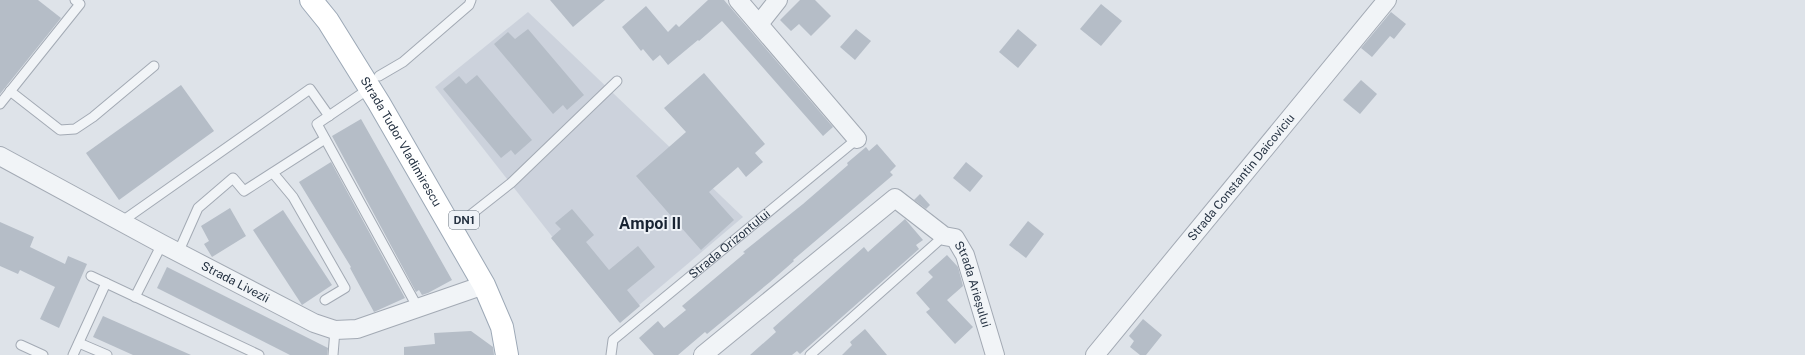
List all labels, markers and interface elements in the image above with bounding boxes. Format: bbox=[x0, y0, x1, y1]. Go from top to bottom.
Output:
street label: Strada Tudor Vladimirescu bbox=[357, 74, 444, 209]
street label: Strada Constantin Daicoviciu bbox=[1185, 111, 1297, 244]
street label: Strada Orizontului bbox=[686, 207, 773, 282]
road number: DN1 bbox=[449, 211, 479, 229]
district label: Ampoi II bbox=[619, 214, 681, 233]
street label: Strada Arieșului bbox=[951, 239, 993, 329]
street label: Strada Livezii bbox=[199, 259, 272, 306]

